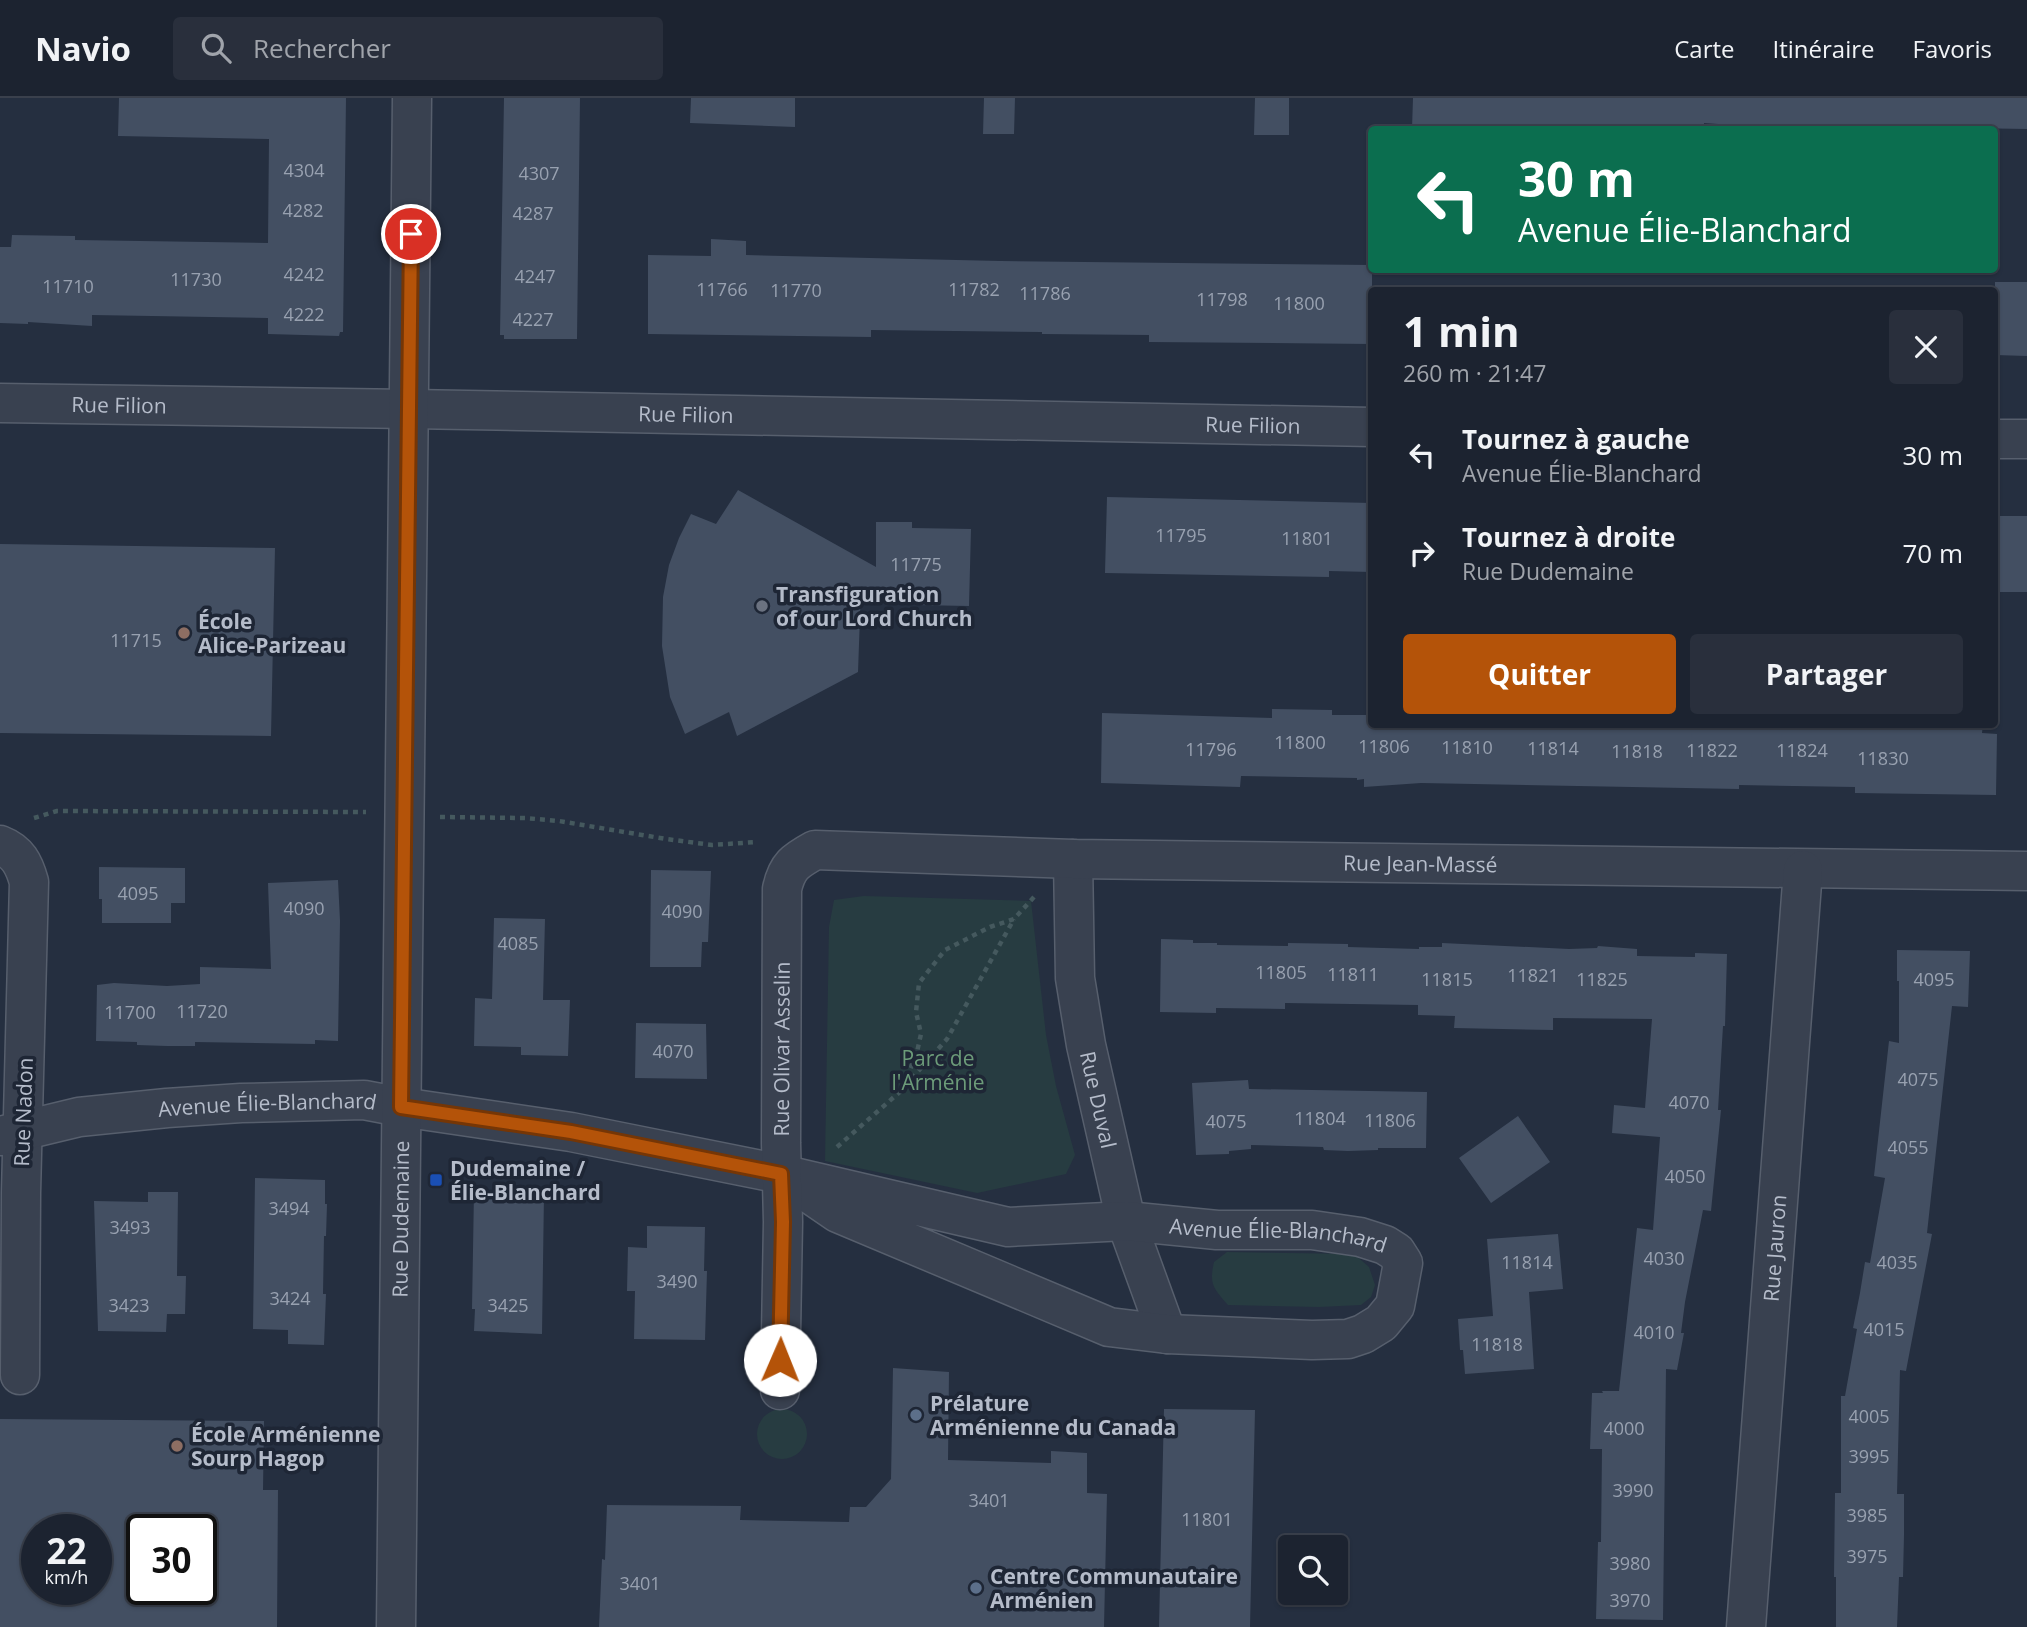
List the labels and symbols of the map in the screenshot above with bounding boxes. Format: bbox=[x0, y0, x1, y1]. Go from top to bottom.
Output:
house number: 4304 bbox=[283, 158, 325, 182]
house number: 4307 bbox=[518, 161, 560, 185]
house number: 4282 bbox=[282, 198, 324, 222]
house number: 4287 bbox=[512, 201, 554, 225]
pin bbox=[381, 204, 441, 264]
house number: 4242 bbox=[283, 262, 325, 286]
house number: 4247 bbox=[514, 264, 556, 288]
house number: 11730 bbox=[170, 267, 222, 291]
house number: 11710 bbox=[42, 274, 94, 298]
house number: 11766 bbox=[696, 277, 748, 301]
house number: 11782 bbox=[948, 277, 1000, 301]
house number: 11770 bbox=[770, 278, 822, 302]
house number: 11786 bbox=[1019, 281, 1071, 305]
house number: 11798 bbox=[1196, 287, 1248, 311]
house number: 11800 bbox=[1273, 291, 1325, 315]
house number: 4222 bbox=[283, 302, 325, 326]
house number: 4227 bbox=[512, 307, 554, 331]
street label: Rue Filion bbox=[71, 390, 167, 419]
street label: Rue Filion bbox=[638, 399, 734, 429]
street label: Rue Filion bbox=[1205, 410, 1301, 440]
house number: 11795 bbox=[1155, 523, 1207, 547]
house number: 11801 bbox=[1281, 526, 1333, 550]
house number: 11775 bbox=[890, 552, 942, 576]
place label: Transfiguration of our Lord Church bbox=[776, 580, 973, 632]
marker: Transfiguration of our Lord Church bbox=[754, 598, 770, 614]
place label: École Alice-Parizeau bbox=[198, 607, 346, 659]
marker: École Alice-Parizeau bbox=[176, 625, 192, 641]
house number: 11715 bbox=[110, 628, 162, 652]
house number: 11800 bbox=[1274, 730, 1326, 754]
house number: 11806 bbox=[1358, 734, 1410, 758]
house number: 11810 bbox=[1441, 735, 1493, 759]
house number: 11814 bbox=[1527, 736, 1579, 760]
house number: 11796 bbox=[1185, 737, 1237, 761]
house number: 11822 bbox=[1686, 738, 1738, 762]
house number: 11824 bbox=[1776, 738, 1828, 762]
house number: 11818 bbox=[1611, 739, 1663, 763]
house number: 11830 bbox=[1857, 746, 1909, 770]
street label: Rue Jean-Massé bbox=[1343, 848, 1498, 878]
house number: 4095 bbox=[117, 881, 159, 905]
house number: 4090 bbox=[283, 896, 325, 920]
house number: 4090 bbox=[661, 899, 703, 923]
house number: 4085 bbox=[497, 931, 539, 955]
house number: 11805 bbox=[1255, 960, 1307, 984]
street label: Rue Olivar Asselin bbox=[767, 962, 796, 1137]
house number: 11811 bbox=[1327, 962, 1379, 986]
house number: 11821 bbox=[1507, 963, 1559, 987]
house number: 11815 bbox=[1421, 967, 1473, 991]
house number: 11825 bbox=[1576, 967, 1628, 991]
house number: 4095 bbox=[1913, 967, 1955, 991]
house number: 11720 bbox=[176, 999, 228, 1023]
house number: 11700 bbox=[104, 1000, 156, 1024]
house number: 4070 bbox=[652, 1039, 694, 1063]
park label: Parc de l'Arménie bbox=[892, 1044, 984, 1096]
street label: Rue Duval bbox=[1074, 1048, 1123, 1151]
street label: Rue Nadon bbox=[7, 1057, 39, 1167]
house number: 4075 bbox=[1897, 1067, 1939, 1091]
street label: Avenue Élie-Blanchard bbox=[156, 1086, 379, 1123]
house number: 4070 bbox=[1668, 1090, 1710, 1114]
house number: 11804 bbox=[1294, 1106, 1346, 1130]
house number: 11806 bbox=[1364, 1108, 1416, 1132]
house number: 4075 bbox=[1205, 1109, 1247, 1133]
house number: 4055 bbox=[1887, 1135, 1929, 1159]
street label: Rue Dudemaine bbox=[385, 1140, 415, 1298]
place label: Dudemaine / Élie-Blanchard bbox=[450, 1154, 601, 1206]
house number: 4050 bbox=[1664, 1164, 1706, 1188]
marker: Dudemaine / Élie-Blanchard bbox=[428, 1172, 444, 1188]
street label: Rue Jauron bbox=[1757, 1193, 1793, 1303]
house number: 3494 bbox=[268, 1196, 310, 1220]
street label: Avenue Élie-Blanchard bbox=[1168, 1211, 1391, 1259]
house number: 3493 bbox=[109, 1215, 151, 1239]
house number: 4030 bbox=[1643, 1246, 1685, 1270]
house number: 11814 bbox=[1501, 1250, 1553, 1274]
house number: 4035 bbox=[1876, 1250, 1918, 1274]
house number: 3490 bbox=[656, 1269, 698, 1293]
house number: 3424 bbox=[269, 1286, 311, 1310]
house number: 3423 bbox=[108, 1293, 150, 1317]
house number: 3425 bbox=[487, 1293, 529, 1317]
house number: 4015 bbox=[1863, 1317, 1905, 1341]
house number: 4010 bbox=[1633, 1320, 1675, 1344]
position arrow bbox=[743, 1323, 817, 1397]
house number: 11818 bbox=[1471, 1332, 1523, 1356]
place label: Prélature Arménienne du Canada bbox=[930, 1389, 1176, 1441]
house number: 4005 bbox=[1848, 1404, 1890, 1428]
marker: Prélature Arménienne du Canada bbox=[908, 1407, 924, 1423]
house number: 4000 bbox=[1603, 1416, 1645, 1440]
place label: École Arménienne Sourp Hagop bbox=[191, 1420, 381, 1472]
marker: École Arménienne Sourp Hagop bbox=[169, 1438, 185, 1454]
house number: 3995 bbox=[1848, 1444, 1890, 1468]
house number: 3990 bbox=[1612, 1478, 1654, 1502]
house number: 3401 bbox=[968, 1488, 1010, 1512]
house number: 3985 bbox=[1846, 1503, 1888, 1527]
house number: 11801 bbox=[1181, 1507, 1233, 1531]
speed limit sign: 30 bbox=[126, 1514, 217, 1605]
house number: 3975 bbox=[1846, 1544, 1888, 1568]
house number: 3980 bbox=[1609, 1551, 1651, 1575]
place label: Centre Communautaire Arménien bbox=[990, 1562, 1238, 1614]
house number: 3401 bbox=[619, 1571, 661, 1595]
marker: Centre Communautaire Arménien bbox=[968, 1580, 984, 1596]
house number: 3970 bbox=[1609, 1588, 1651, 1612]

